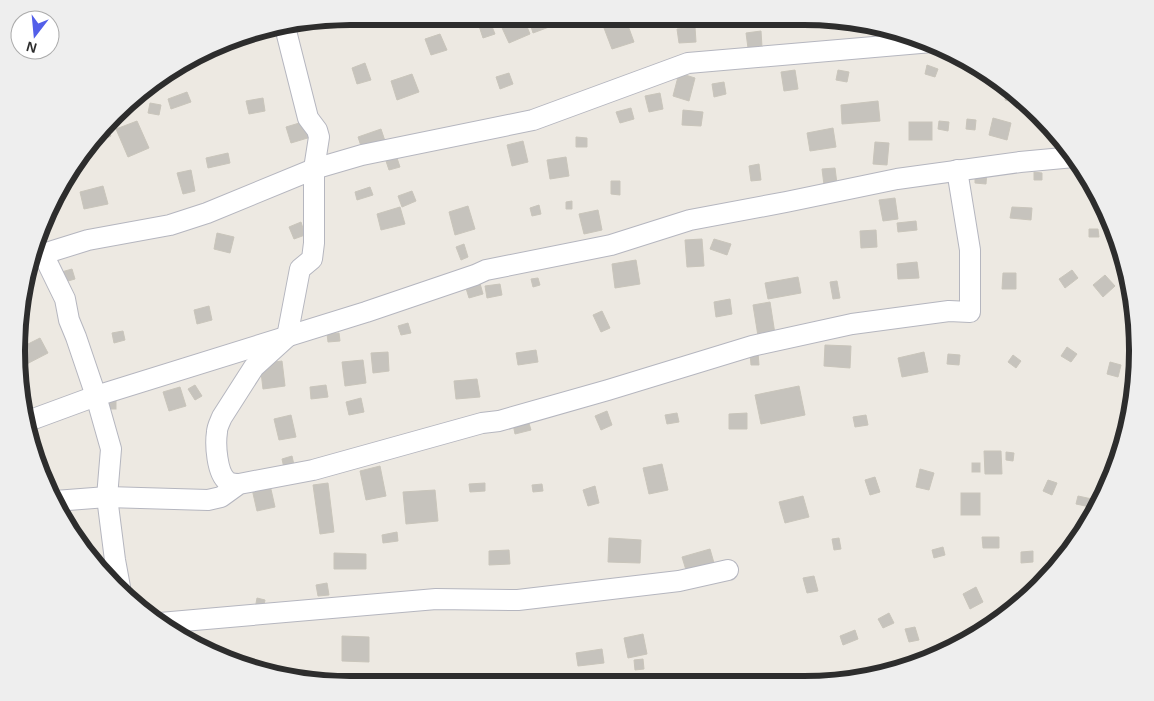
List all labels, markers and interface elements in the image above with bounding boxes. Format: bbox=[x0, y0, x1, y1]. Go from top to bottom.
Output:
north arrow bbox=[10, 10, 60, 60]
text: N bbox=[24, 38, 38, 57]

